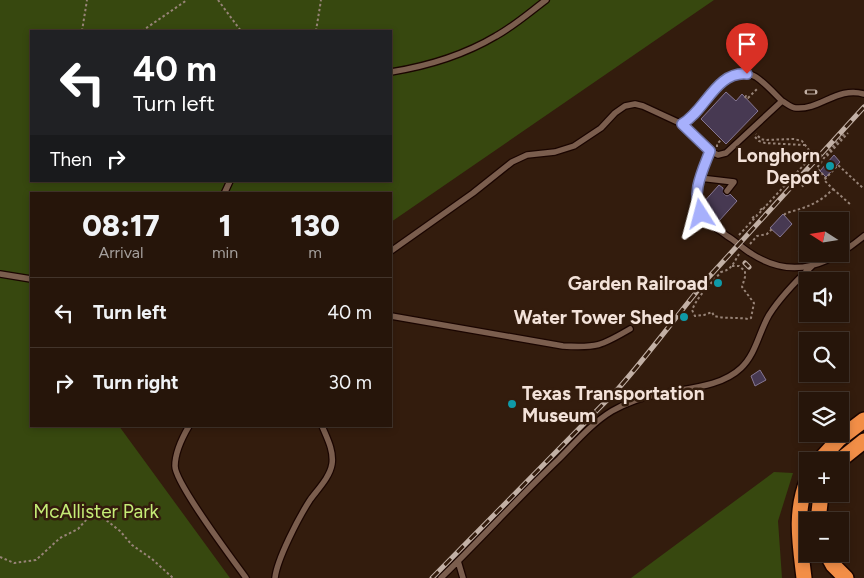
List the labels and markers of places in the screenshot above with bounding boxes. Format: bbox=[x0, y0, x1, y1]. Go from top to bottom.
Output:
pin bbox=[726, 23, 768, 74]
place label: Longhorn Depot bbox=[737, 144, 820, 189]
marker: Longhorn Depot bbox=[824, 160, 836, 172]
place label: Garden Railroad bbox=[568, 272, 708, 295]
marker: Garden Railroad bbox=[712, 277, 724, 289]
place label: Water Tower Shed bbox=[514, 306, 674, 329]
marker: Water Tower Shed bbox=[678, 311, 690, 323]
place label: Texas Transportation Museum bbox=[522, 382, 704, 427]
marker: Texas Transportation Museum bbox=[506, 398, 518, 410]

